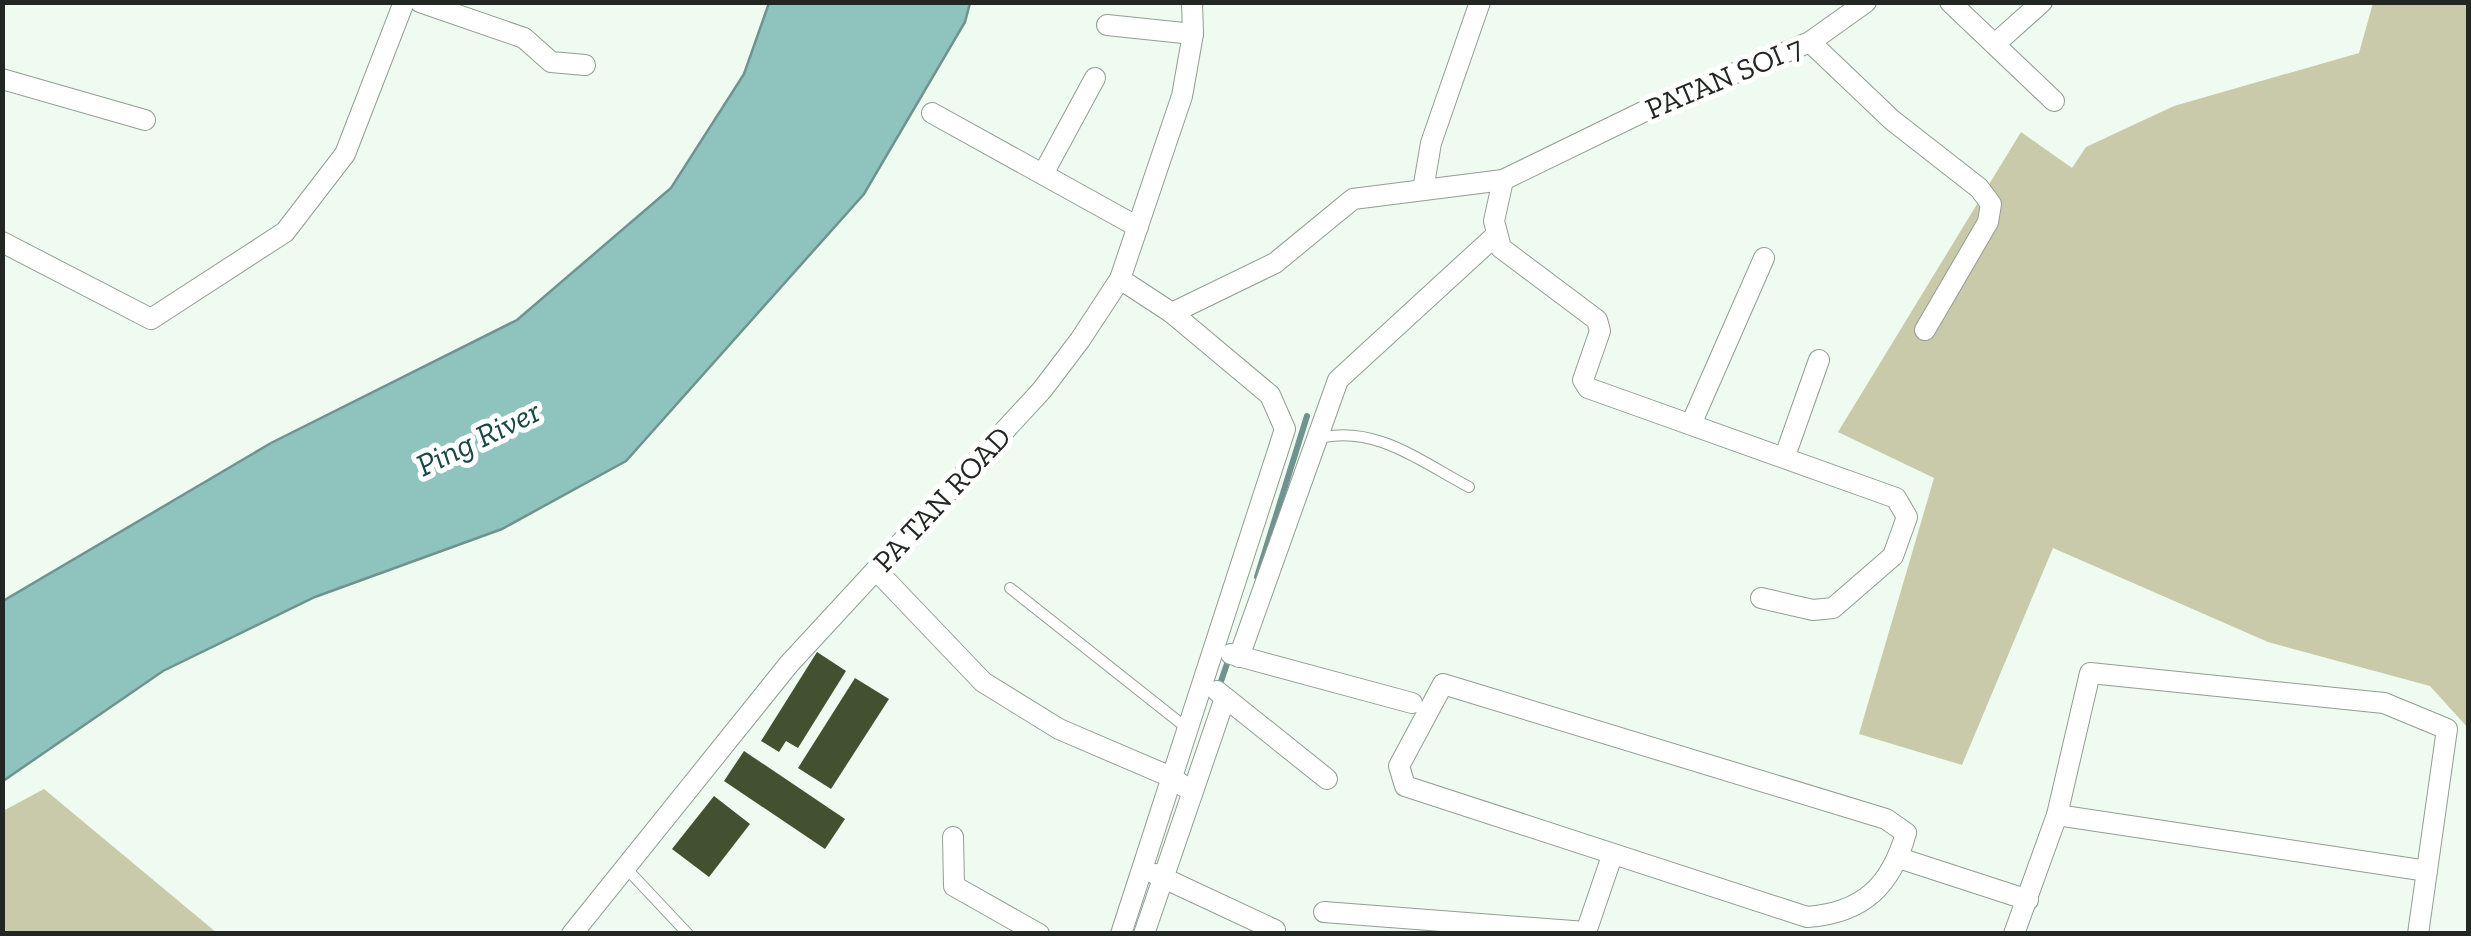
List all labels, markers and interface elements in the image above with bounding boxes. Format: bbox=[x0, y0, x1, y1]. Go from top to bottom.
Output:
street label: PATAN SOI 7 bbox=[1640, 29, 1808, 127]
water label: Ping River bbox=[410, 391, 547, 484]
street label: PA TAN ROAD bbox=[866, 419, 1018, 579]

